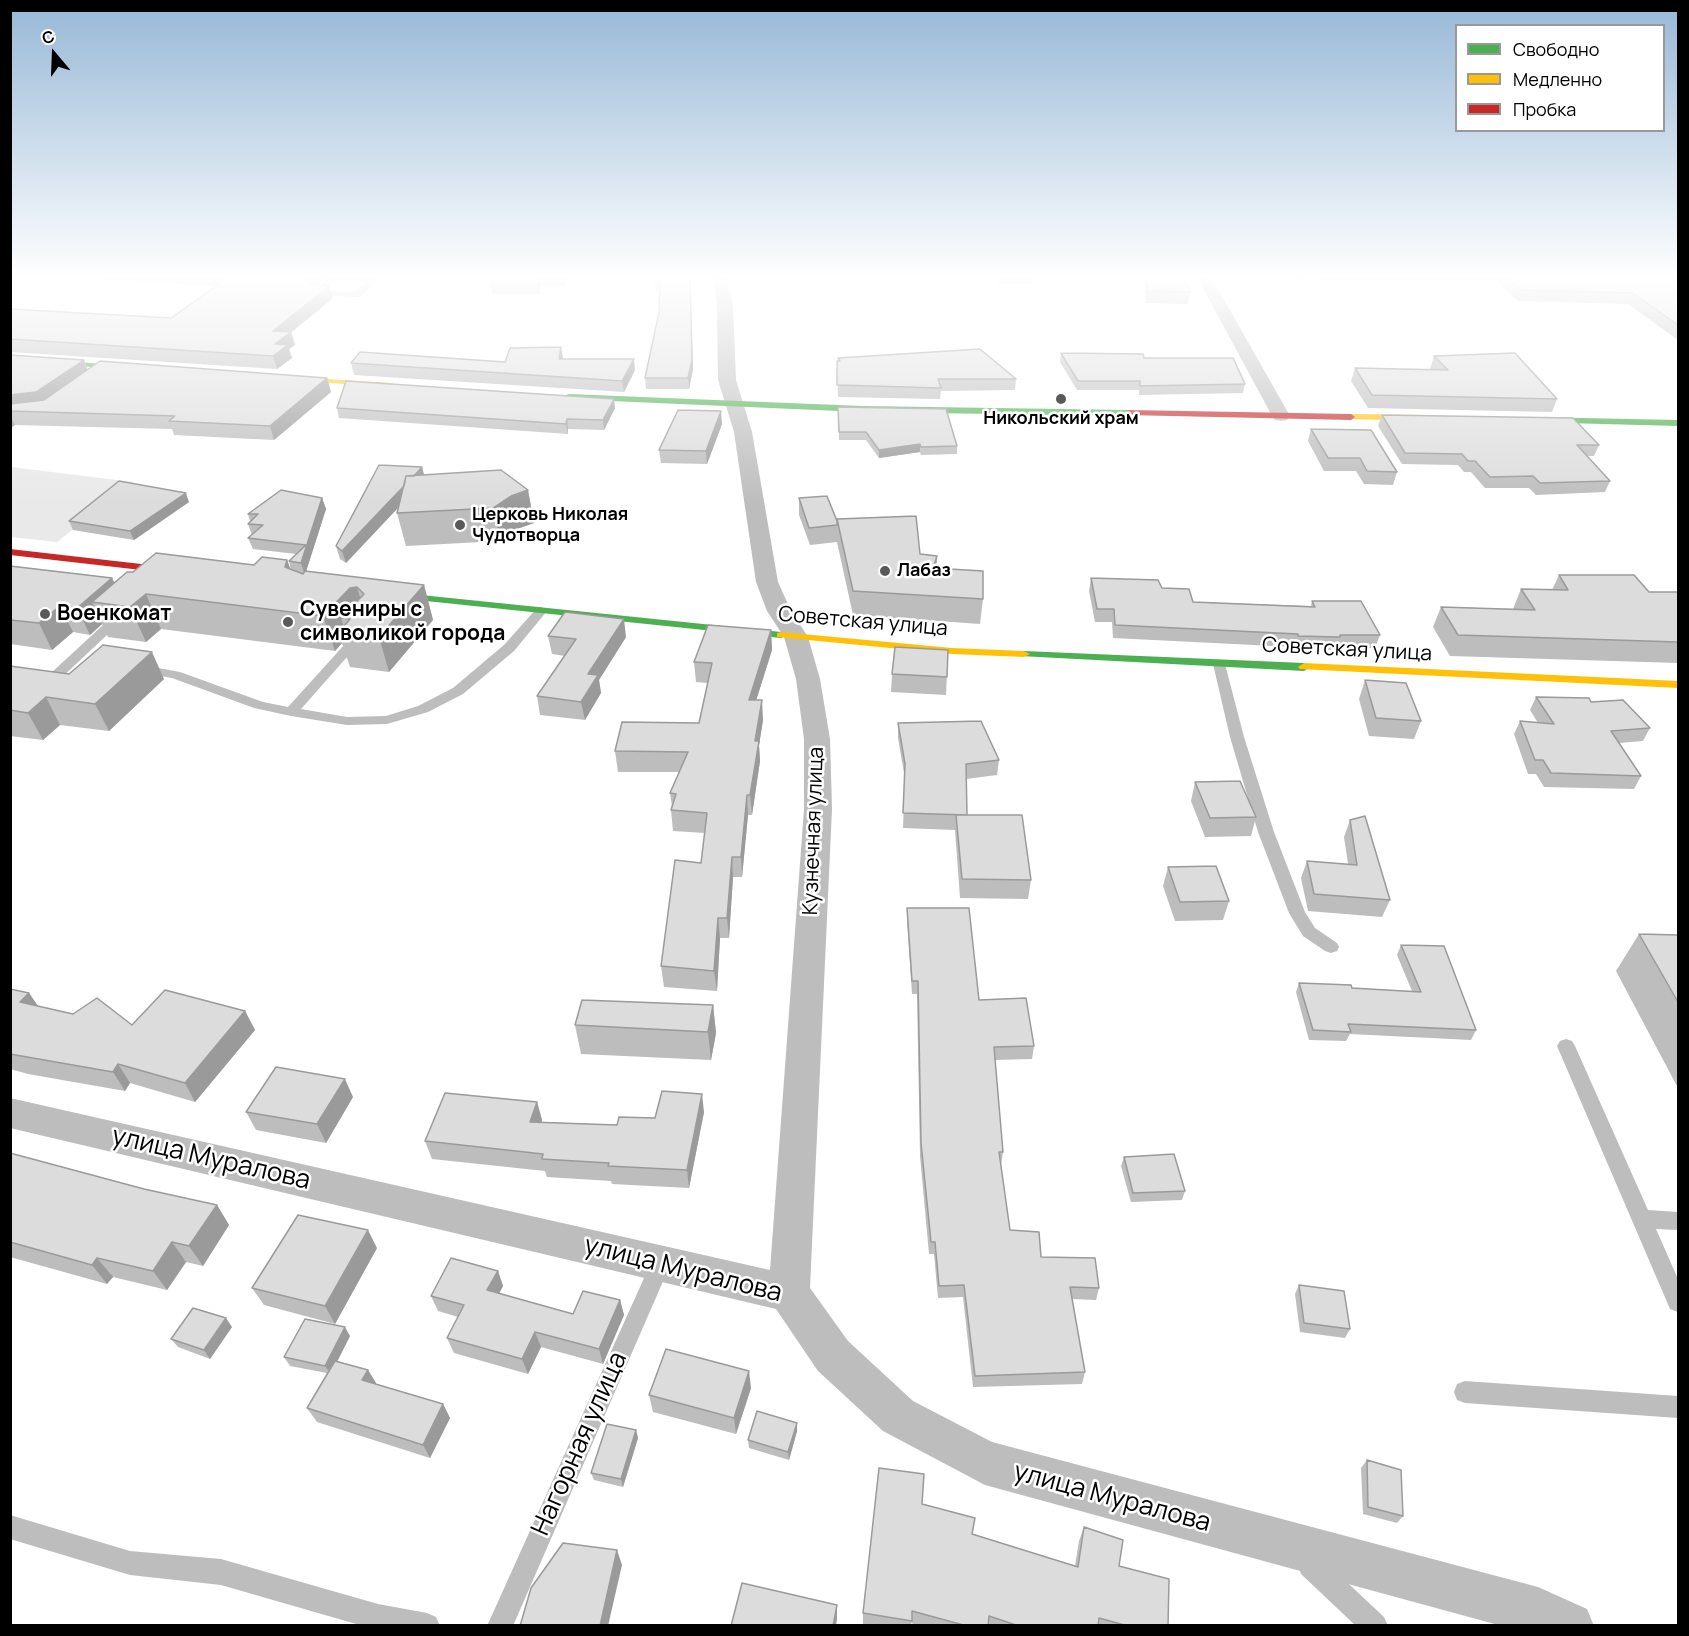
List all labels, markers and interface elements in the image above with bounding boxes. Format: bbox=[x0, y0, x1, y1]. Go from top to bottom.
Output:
north arrow bbox=[24, 24, 84, 84]
legend bbox=[1455, 24, 1665, 132]
text: С bbox=[39, 25, 57, 49]
text: Свободно bbox=[1513, 37, 1599, 61]
text: Медленно bbox=[1513, 67, 1602, 91]
text: Пробка bbox=[1513, 97, 1576, 121]
marker: Никольский храм bbox=[1054, 392, 1068, 406]
place label: Никольский храм bbox=[983, 408, 1139, 430]
place label: Церковь Николая Чудотворца bbox=[472, 504, 628, 546]
marker: Церковь Николая Чудотворца bbox=[453, 518, 467, 532]
place label: Лабаз bbox=[897, 560, 951, 582]
marker: Лабаз bbox=[878, 564, 892, 578]
place label: Сувениры с символикой города bbox=[300, 597, 505, 647]
place label: Военкомат bbox=[57, 601, 171, 627]
street label: Советская улица bbox=[777, 602, 949, 642]
marker: Военкомат bbox=[38, 607, 52, 621]
marker: Сувениры с символикой города bbox=[281, 615, 295, 629]
street label: Советская улица bbox=[1261, 633, 1433, 667]
street label: Кузнечная улица bbox=[798, 746, 830, 916]
street label: улица Муралова bbox=[109, 1121, 313, 1197]
street label: улица Муралова bbox=[581, 1230, 785, 1310]
street label: Нагорная улица bbox=[526, 1347, 634, 1541]
street label: улица Муралова bbox=[1010, 1457, 1214, 1539]

